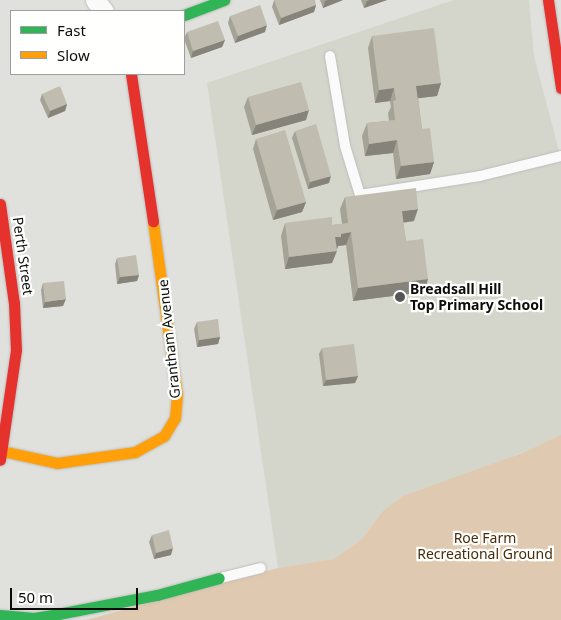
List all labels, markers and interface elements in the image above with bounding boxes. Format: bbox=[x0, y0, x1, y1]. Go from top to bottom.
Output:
legend bbox=[10, 10, 185, 75]
text: Fast bbox=[57, 20, 86, 40]
text: Slow bbox=[57, 45, 90, 65]
street label: Perth Street bbox=[9, 216, 37, 296]
street label: Grantham Avenue bbox=[154, 279, 184, 399]
place label: Breadsall Hill Top Primary School bbox=[410, 281, 543, 314]
marker: Breadsall Hill Top Primary School bbox=[394, 291, 406, 303]
park label: Roe Farm Recreational Ground bbox=[417, 530, 553, 562]
scale bar bbox=[12, 578, 140, 610]
text: 50 m bbox=[18, 587, 53, 607]

